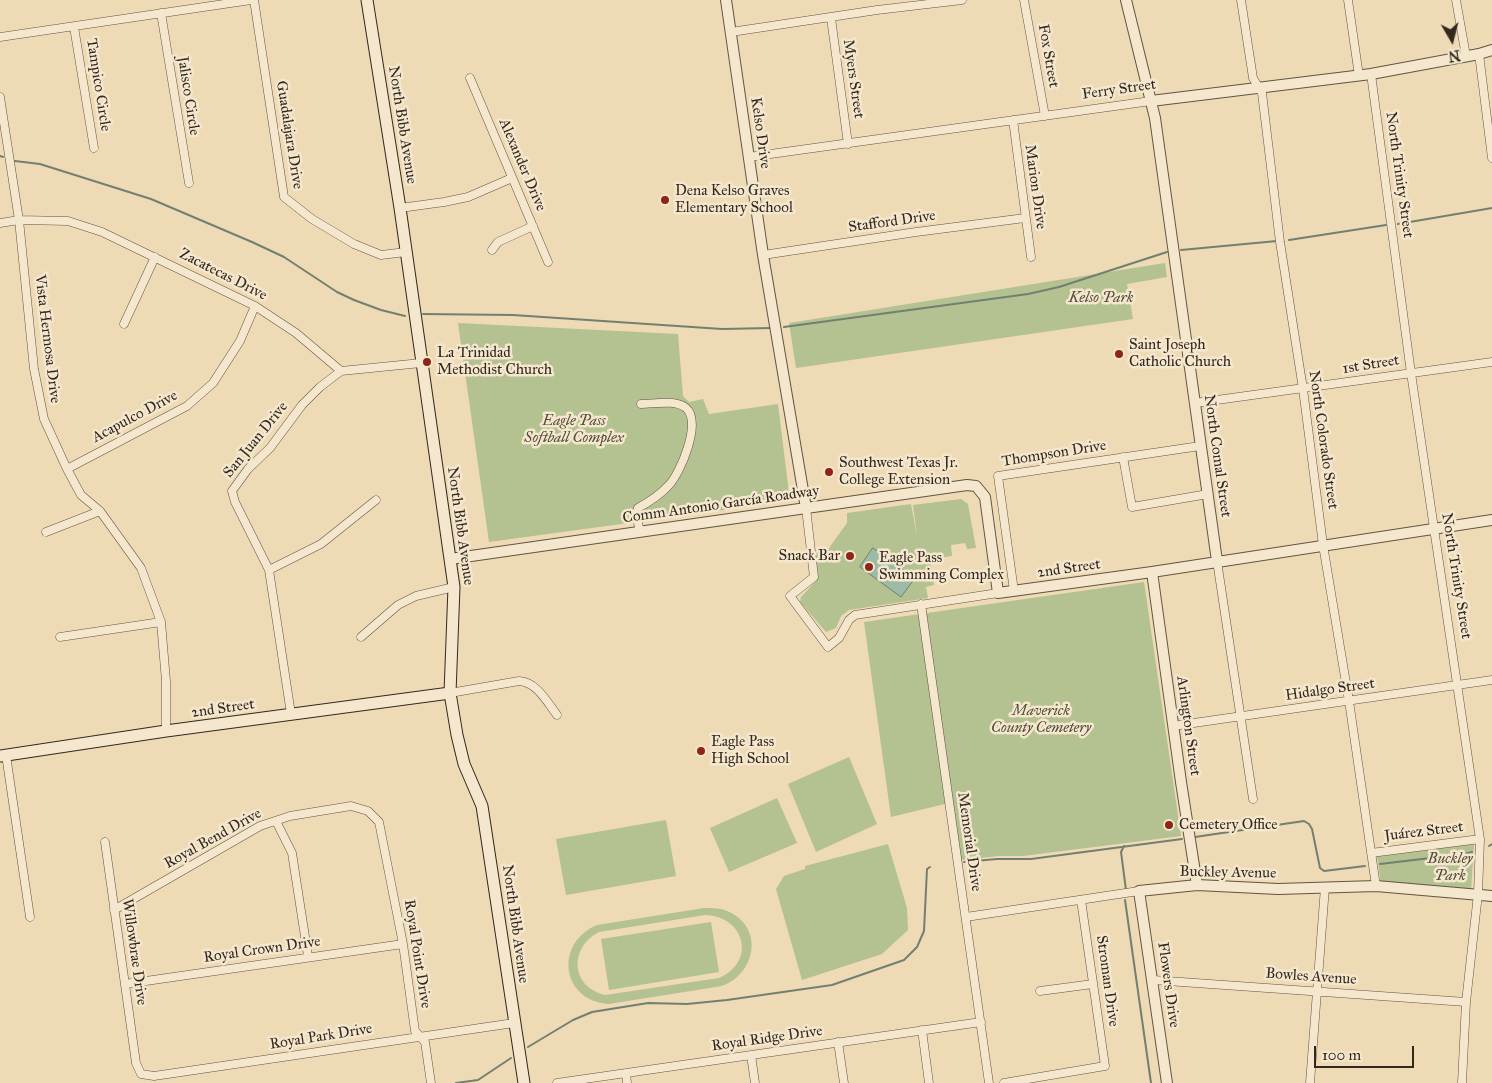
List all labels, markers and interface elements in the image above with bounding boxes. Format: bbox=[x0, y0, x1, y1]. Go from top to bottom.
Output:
north arrow bbox=[1427, 15, 1477, 65]
street label: Fox Street bbox=[1034, 23, 1062, 89]
street label: Tampico Circle bbox=[82, 37, 114, 133]
street label: Myers Street bbox=[839, 38, 867, 120]
text: N bbox=[1447, 46, 1461, 65]
street label: Jalisco Circle bbox=[173, 55, 203, 137]
street label: North Bibb Avenue bbox=[384, 65, 420, 185]
street label: Ferry Street bbox=[1081, 76, 1157, 104]
street label: Guadalajara Drive bbox=[272, 80, 306, 190]
street label: Kelso Drive bbox=[746, 96, 774, 170]
street label: North Trinity Street bbox=[1381, 111, 1417, 239]
street label: Alexander Drive bbox=[494, 116, 550, 214]
street label: Marion Drive bbox=[1020, 144, 1050, 230]
place label: Dena Kelso Graves Elementary School bbox=[675, 182, 793, 217]
marker: Dena Kelso Graves Elementary School bbox=[659, 194, 671, 206]
street label: Stafford Drive bbox=[847, 207, 937, 237]
street label: Zacatecas Drive bbox=[176, 245, 270, 305]
street label: Vista Hermosa Drive bbox=[30, 274, 64, 404]
park label: Kelso Park bbox=[1069, 289, 1133, 307]
place label: Saint Joseph Catholic Church bbox=[1129, 336, 1231, 371]
place label: La Trinidad Methodist Church bbox=[437, 344, 552, 379]
marker: Saint Joseph Catholic Church bbox=[1113, 348, 1125, 360]
street label: 1st Street bbox=[1341, 352, 1401, 378]
marker: La Trinidad Methodist Church bbox=[421, 356, 433, 368]
street label: North Colorado Street bbox=[1304, 370, 1342, 510]
street label: Acapulco Drive bbox=[89, 387, 181, 447]
street label: North Comal Street bbox=[1199, 393, 1235, 519]
street label: San Juan Drive bbox=[220, 398, 292, 482]
park label: Eagle Pass Softball Complex bbox=[524, 412, 624, 447]
street label: Thompson Drive bbox=[1001, 437, 1107, 471]
place label: Southwest Texas Jr. College Extension bbox=[839, 454, 958, 489]
street label: North Bibb Avenue bbox=[443, 466, 477, 586]
marker: Southwest Texas Jr. College Extension bbox=[823, 466, 835, 478]
street label: Comm Antonio García Roadway bbox=[622, 482, 820, 528]
street label: North Trinity Street bbox=[1437, 512, 1475, 640]
place label: Snack Bar bbox=[779, 547, 840, 565]
place label: Eagle Pass Swimming Complex bbox=[879, 549, 1004, 584]
marker: Snack Bar bbox=[844, 550, 856, 562]
street label: 2nd Street bbox=[1036, 556, 1102, 582]
marker: Eagle Pass Swimming Complex bbox=[863, 561, 875, 573]
street label: Arlington Street bbox=[1172, 675, 1204, 777]
street label: Hidalgo Street bbox=[1284, 675, 1376, 705]
street label: 2nd Street bbox=[190, 696, 256, 722]
park label: Maverick County Cemetery bbox=[991, 702, 1091, 737]
place label: Eagle Pass High School bbox=[711, 733, 789, 768]
marker: Eagle Pass High School bbox=[695, 745, 707, 757]
street label: Memorial Drive bbox=[953, 791, 985, 893]
street label: Royal Bend Drive bbox=[161, 805, 265, 873]
place label: Cemetery Office bbox=[1179, 816, 1278, 834]
street label: Juárez Street bbox=[1384, 818, 1464, 846]
marker: Cemetery Office bbox=[1163, 819, 1175, 831]
park label: Buckley Park bbox=[1427, 850, 1473, 885]
street label: Buckley Avenue bbox=[1180, 863, 1276, 883]
street label: North Bibb Avenue bbox=[498, 864, 532, 984]
street label: Willowbrae Drive bbox=[118, 898, 150, 1006]
street label: Royal Point Drive bbox=[400, 898, 434, 1010]
street label: Royal Crown Drive bbox=[202, 933, 322, 967]
street label: Stroman Drive bbox=[1092, 934, 1122, 1028]
street label: Flowers Drive bbox=[1153, 941, 1183, 1029]
street label: Bowles Avenue bbox=[1265, 965, 1357, 989]
street label: Royal Park Drive bbox=[268, 1020, 374, 1054]
street label: Royal Ridge Drive bbox=[710, 1022, 824, 1056]
scale bar bbox=[1317, 1036, 1417, 1068]
text: 100 m bbox=[1322, 1046, 1361, 1064]

